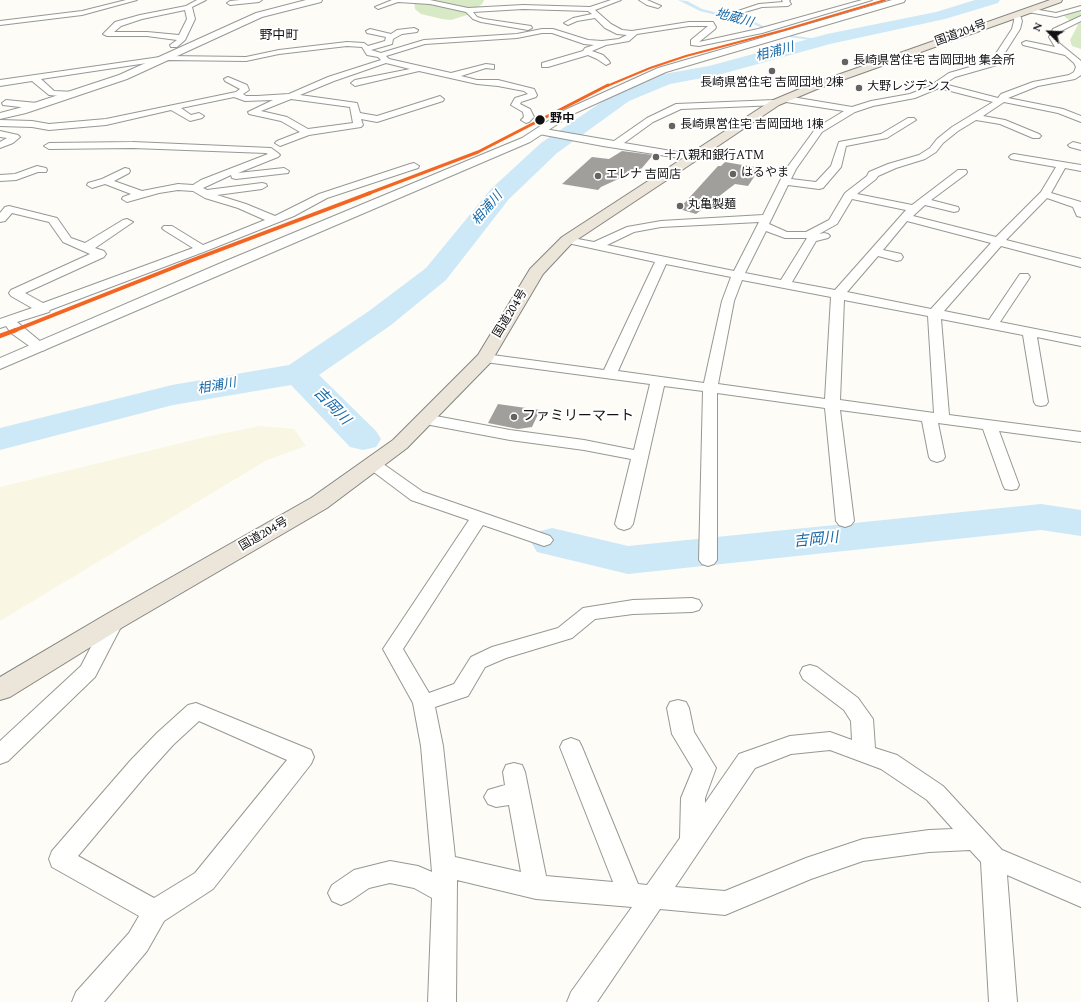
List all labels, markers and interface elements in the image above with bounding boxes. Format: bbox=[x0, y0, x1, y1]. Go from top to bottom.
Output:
water label: 地蔵川 bbox=[713, 6, 755, 32]
north arrow bbox=[1029, 12, 1069, 52]
street label: 国道204号 bbox=[933, 18, 989, 50]
text: N bbox=[1028, 19, 1047, 34]
district label: 野中町 bbox=[260, 28, 298, 44]
water label: 相浦川 bbox=[754, 40, 796, 66]
place label: 長崎県営住宅 吉岡団地 集会所 bbox=[853, 55, 1015, 69]
marker: 長崎県営住宅 吉岡団地 集会所 bbox=[840, 57, 850, 67]
marker: 長崎県営住宅 吉岡団地 2棟 bbox=[767, 66, 777, 76]
place label: 長崎県営住宅 吉岡団地 2棟 bbox=[700, 77, 844, 91]
place label: 大野レジデンス bbox=[867, 81, 951, 95]
marker: 大野レジデンス bbox=[854, 83, 864, 93]
marker: 野中 bbox=[533, 113, 547, 127]
place label: 野中 bbox=[550, 113, 574, 127]
place label: 長崎県営住宅 吉岡団地 1棟 bbox=[680, 119, 824, 133]
marker: 長崎県営住宅 吉岡団地 1棟 bbox=[667, 121, 677, 131]
place label: 十八親和銀行ATM bbox=[664, 150, 764, 164]
marker: 十八親和銀行ATM bbox=[651, 152, 661, 162]
place label: はるやま bbox=[741, 167, 789, 181]
place label: エレナ 吉岡店 bbox=[606, 169, 681, 183]
marker: はるやま bbox=[728, 169, 738, 179]
marker: エレナ 吉岡店 bbox=[593, 171, 603, 181]
water label: 相浦川 bbox=[469, 189, 507, 229]
place label: 丸亀製麺 bbox=[688, 199, 736, 213]
marker: 丸亀製麺 bbox=[675, 201, 685, 211]
street label: 国道204号 bbox=[491, 287, 531, 341]
water label: 相浦川 bbox=[196, 376, 238, 398]
water label: 吉岡川 bbox=[309, 385, 353, 429]
place label: ファミリーマート bbox=[522, 409, 634, 425]
marker: ファミリーマート bbox=[509, 412, 519, 422]
street label: 国道204号 bbox=[237, 515, 291, 555]
water label: 吉岡川 bbox=[793, 530, 839, 552]

